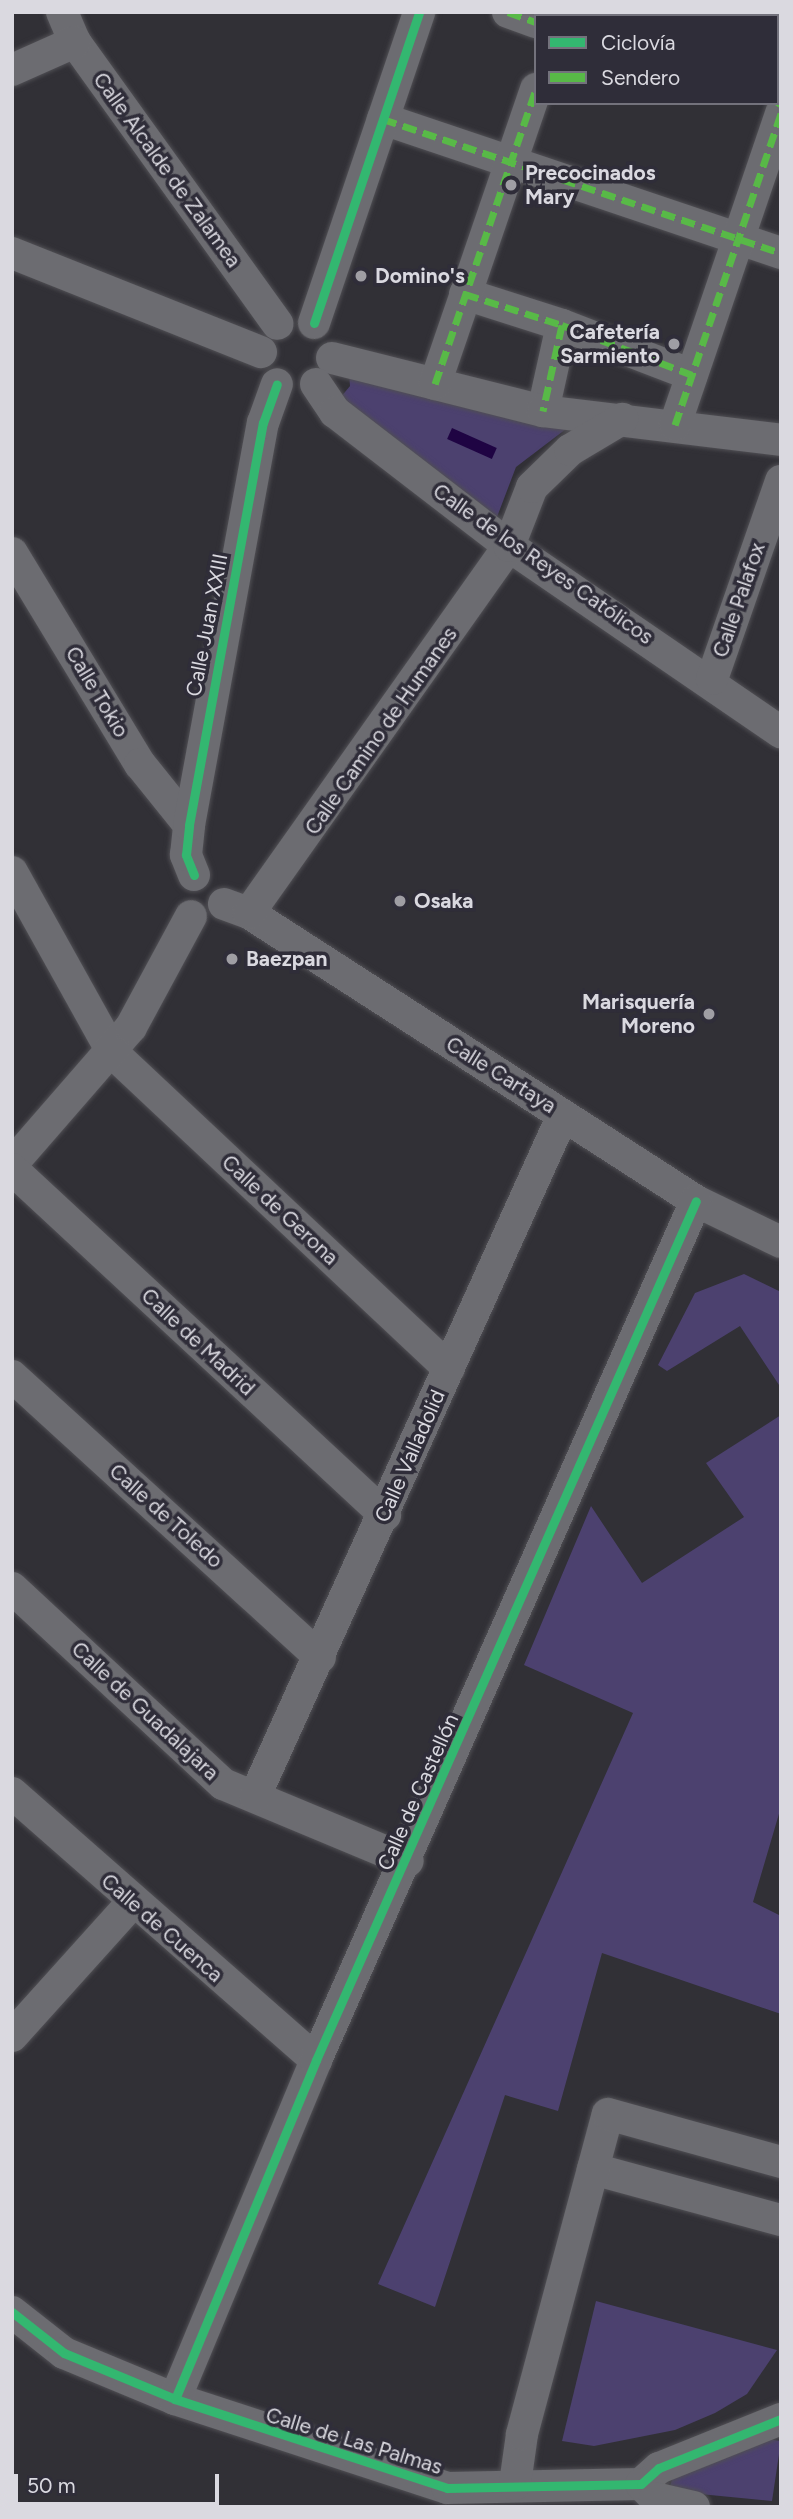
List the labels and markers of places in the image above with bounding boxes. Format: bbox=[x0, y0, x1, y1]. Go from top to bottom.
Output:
place label: Precocinados Mary bbox=[525, 160, 655, 210]
marker: Precocinados Mary bbox=[503, 177, 519, 193]
place label: Domino's bbox=[375, 263, 465, 289]
marker: Domino's bbox=[353, 268, 369, 284]
place label: Cafetería Sarmiento bbox=[560, 319, 660, 369]
marker: Cafetería Sarmiento bbox=[666, 336, 682, 352]
place label: Osaka bbox=[414, 888, 473, 914]
marker: Osaka bbox=[392, 893, 408, 909]
place label: Baezpan bbox=[246, 946, 327, 972]
marker: Baezpan bbox=[224, 951, 240, 967]
place label: Marisquería Moreno bbox=[582, 989, 695, 1039]
marker: Marisquería Moreno bbox=[701, 1006, 717, 1022]

